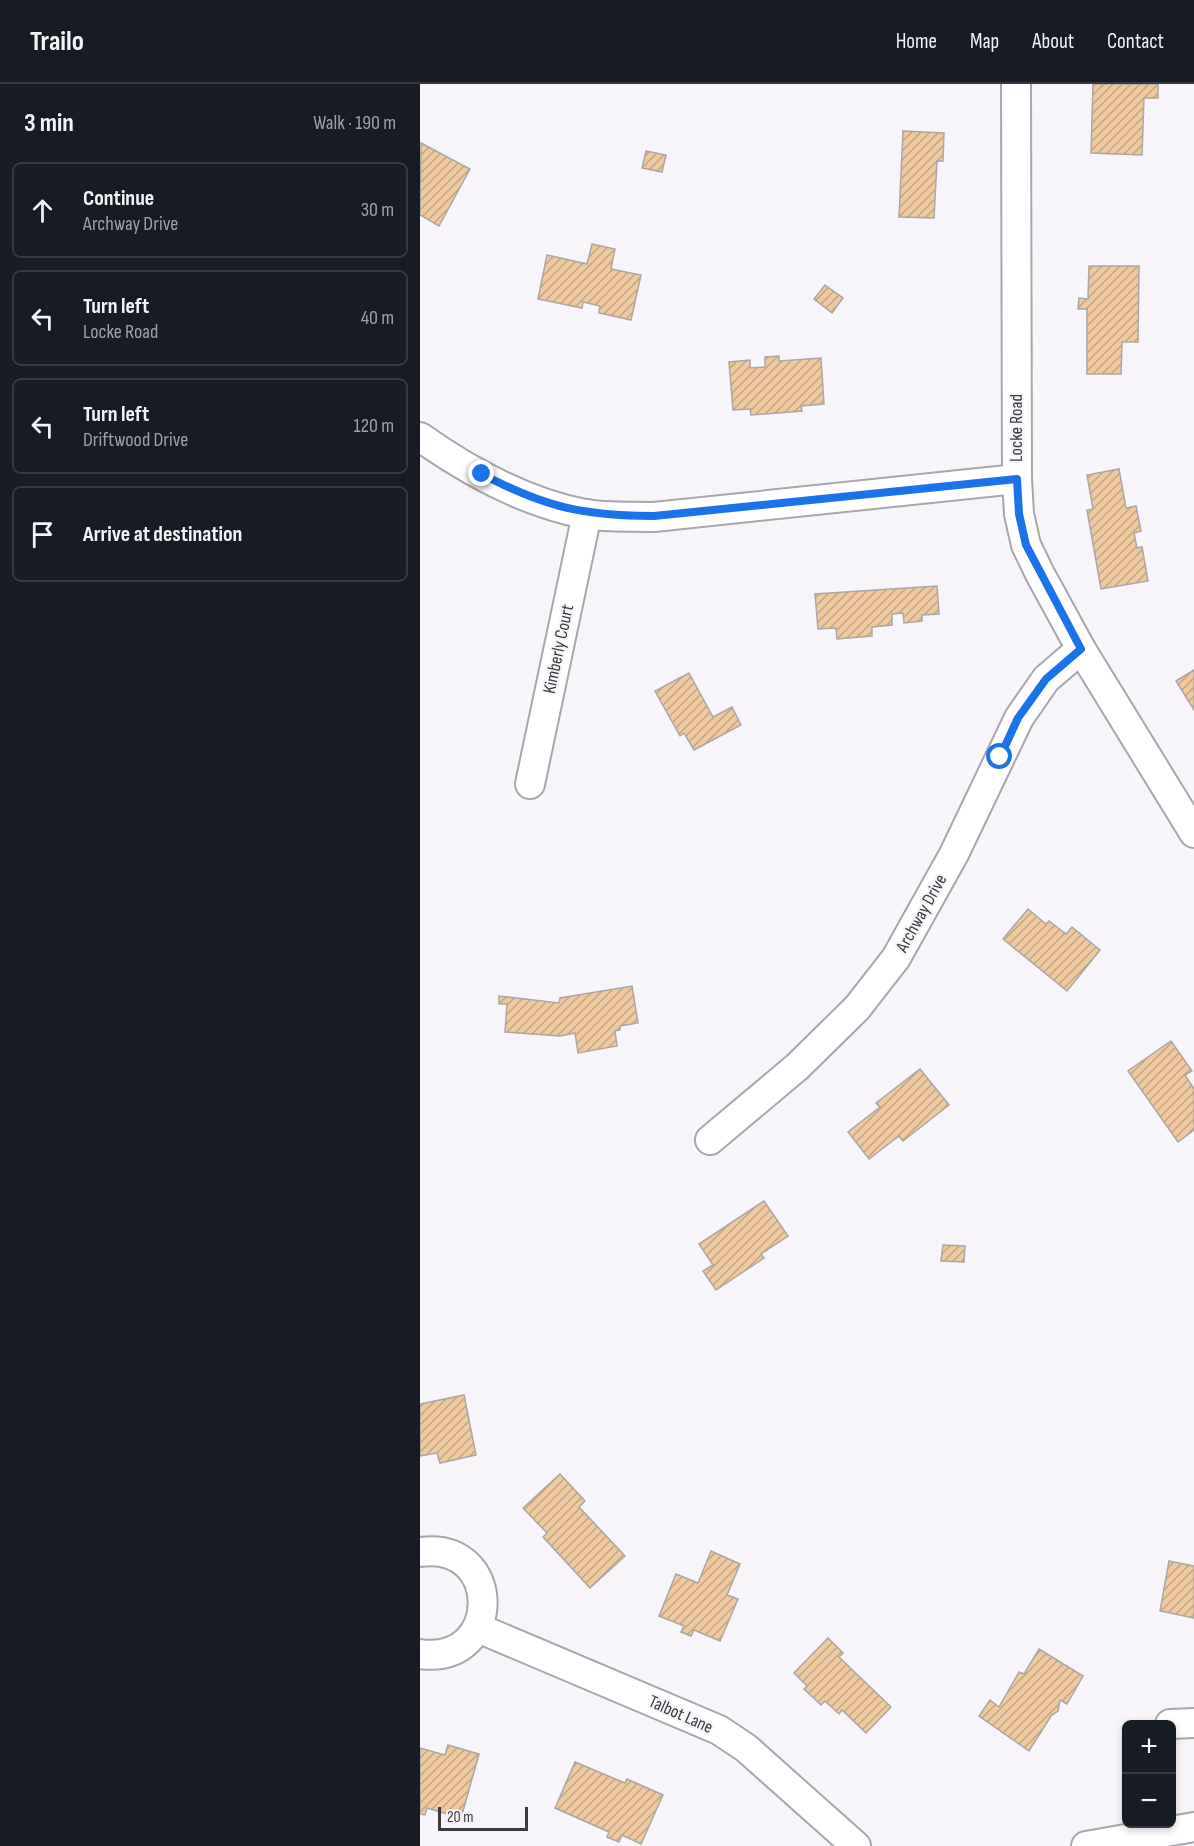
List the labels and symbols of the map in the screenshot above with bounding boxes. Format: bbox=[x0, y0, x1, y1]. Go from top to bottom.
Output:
street label: Locke Road bbox=[1006, 394, 1027, 462]
route end bbox=[468, 460, 494, 486]
street label: Kimberly Court bbox=[539, 602, 578, 696]
route start bbox=[986, 743, 1012, 769]
street label: Archway Drive bbox=[891, 871, 951, 957]
street label: Talbot Lane bbox=[645, 1691, 716, 1738]
scale bar bbox=[438, 1804, 528, 1832]

